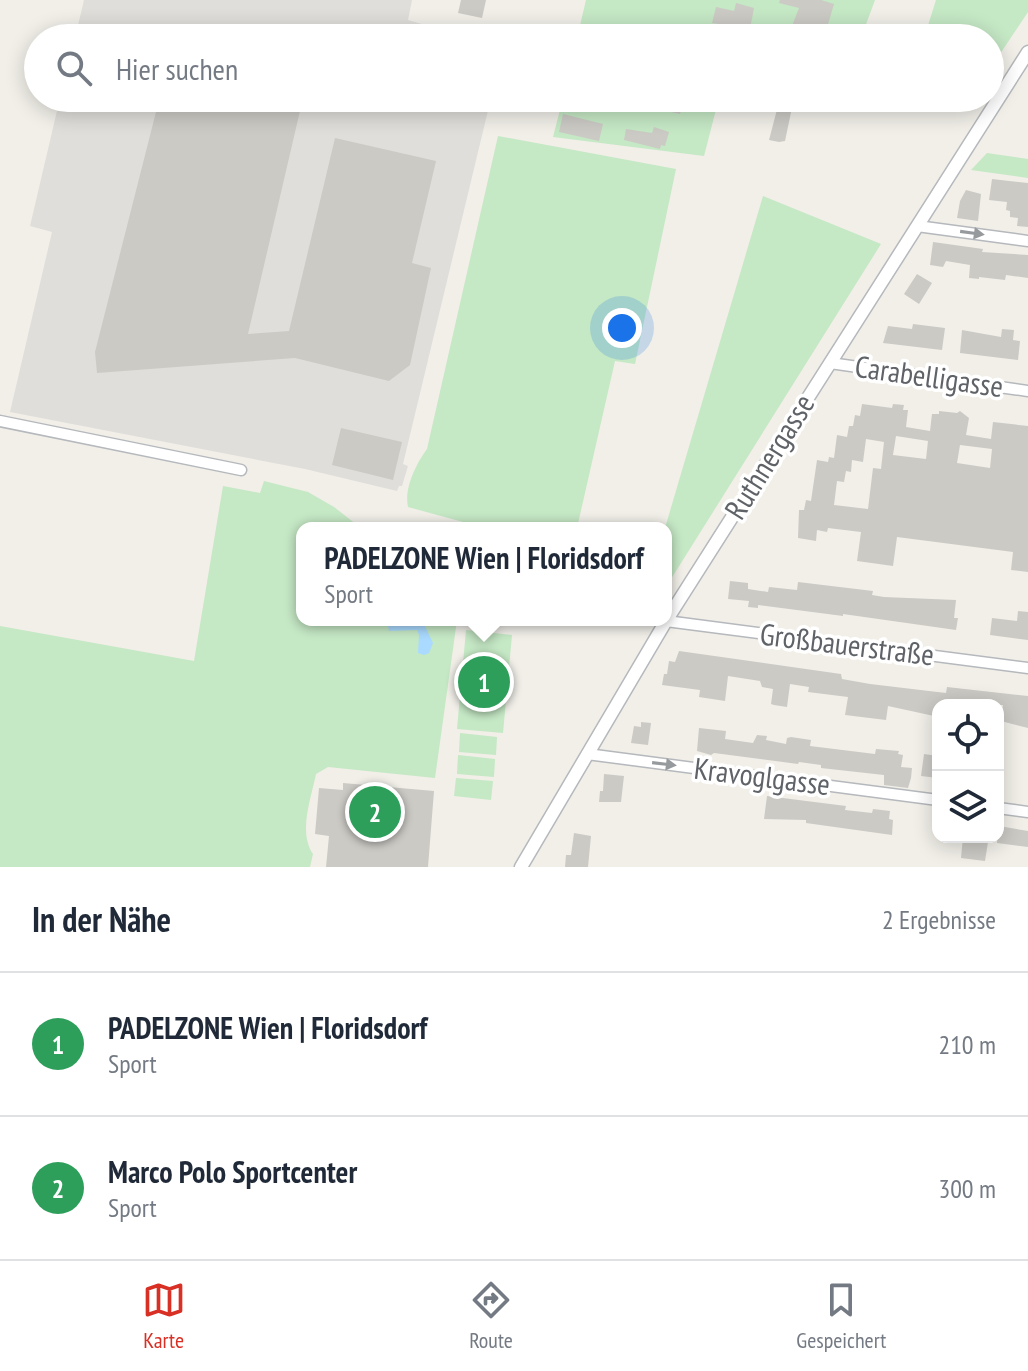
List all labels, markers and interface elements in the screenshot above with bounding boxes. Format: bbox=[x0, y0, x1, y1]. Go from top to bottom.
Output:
search box bbox=[24, 24, 1004, 112]
icon: search bbox=[52, 46, 96, 90]
text: Hier suchen bbox=[116, 49, 238, 88]
one-way arrow bbox=[960, 227, 985, 240]
your location bbox=[602, 308, 642, 348]
street label: Carabelligasse bbox=[853, 346, 1006, 405]
street label: Ruthnergasse bbox=[715, 386, 822, 526]
popup bbox=[296, 522, 672, 626]
text: PADELZONE Wien | Floridsdorf bbox=[324, 538, 644, 577]
text: Sport bbox=[324, 577, 373, 610]
street label: Großbauerstraße bbox=[758, 614, 936, 674]
pin: 1 bbox=[458, 652, 510, 712]
map controls bbox=[932, 699, 1004, 843]
button: locate bbox=[932, 699, 1004, 771]
street label: Kravoglgasse bbox=[692, 748, 832, 803]
one-way arrow bbox=[652, 758, 677, 771]
button: layers bbox=[932, 771, 1004, 843]
pin: 2 bbox=[349, 782, 401, 842]
text: In der Nähe bbox=[32, 897, 171, 941]
text: 2 Ergebnisse bbox=[882, 903, 996, 936]
text: PADELZONE Wien | Floridsdorf bbox=[108, 1008, 427, 1047]
text: 1 bbox=[52, 1028, 64, 1061]
text: 210 m bbox=[938, 1028, 996, 1061]
text: Sport bbox=[108, 1047, 157, 1080]
text: Marco Polo Sportcenter bbox=[108, 1152, 357, 1191]
text: 2 bbox=[52, 1172, 64, 1205]
text: 300 m bbox=[938, 1172, 996, 1205]
text: Sport bbox=[108, 1191, 157, 1224]
tab: Karte bbox=[142, 1278, 186, 1354]
tab: Route bbox=[469, 1278, 513, 1354]
tab: Gespeichert bbox=[796, 1278, 886, 1354]

